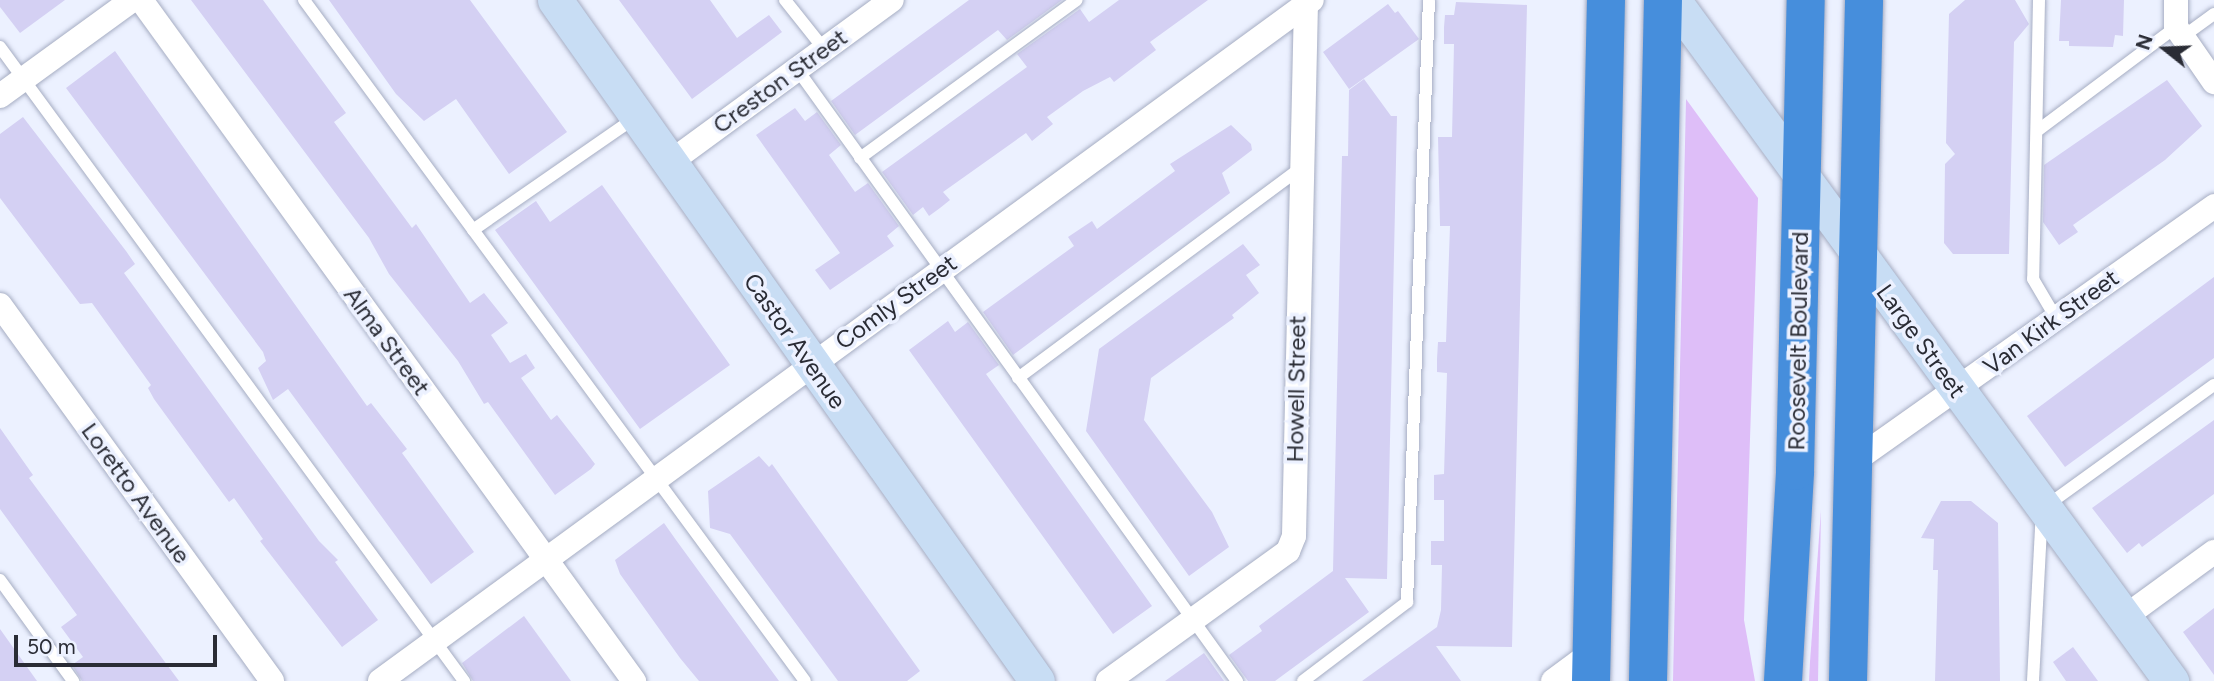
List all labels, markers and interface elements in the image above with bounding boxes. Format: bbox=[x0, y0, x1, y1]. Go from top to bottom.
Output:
north arrow bbox=[2130, 14, 2200, 84]
street label: Creston Street bbox=[707, 23, 853, 139]
text: N bbox=[2131, 32, 2158, 53]
street label: Roosevelt Boulevard bbox=[1782, 231, 1814, 451]
street label: Comly Street bbox=[830, 248, 962, 356]
street label: Van Kirk Street bbox=[1978, 263, 2124, 381]
street label: Castor Avenue bbox=[738, 268, 852, 414]
street label: Large Street bbox=[1870, 279, 1972, 403]
street label: Alma Street bbox=[338, 281, 436, 401]
street label: Howell Street bbox=[1280, 315, 1312, 463]
street label: Loretto Avenue bbox=[75, 417, 197, 569]
scale bar bbox=[18, 622, 220, 666]
text: 50 m bbox=[27, 634, 76, 659]

